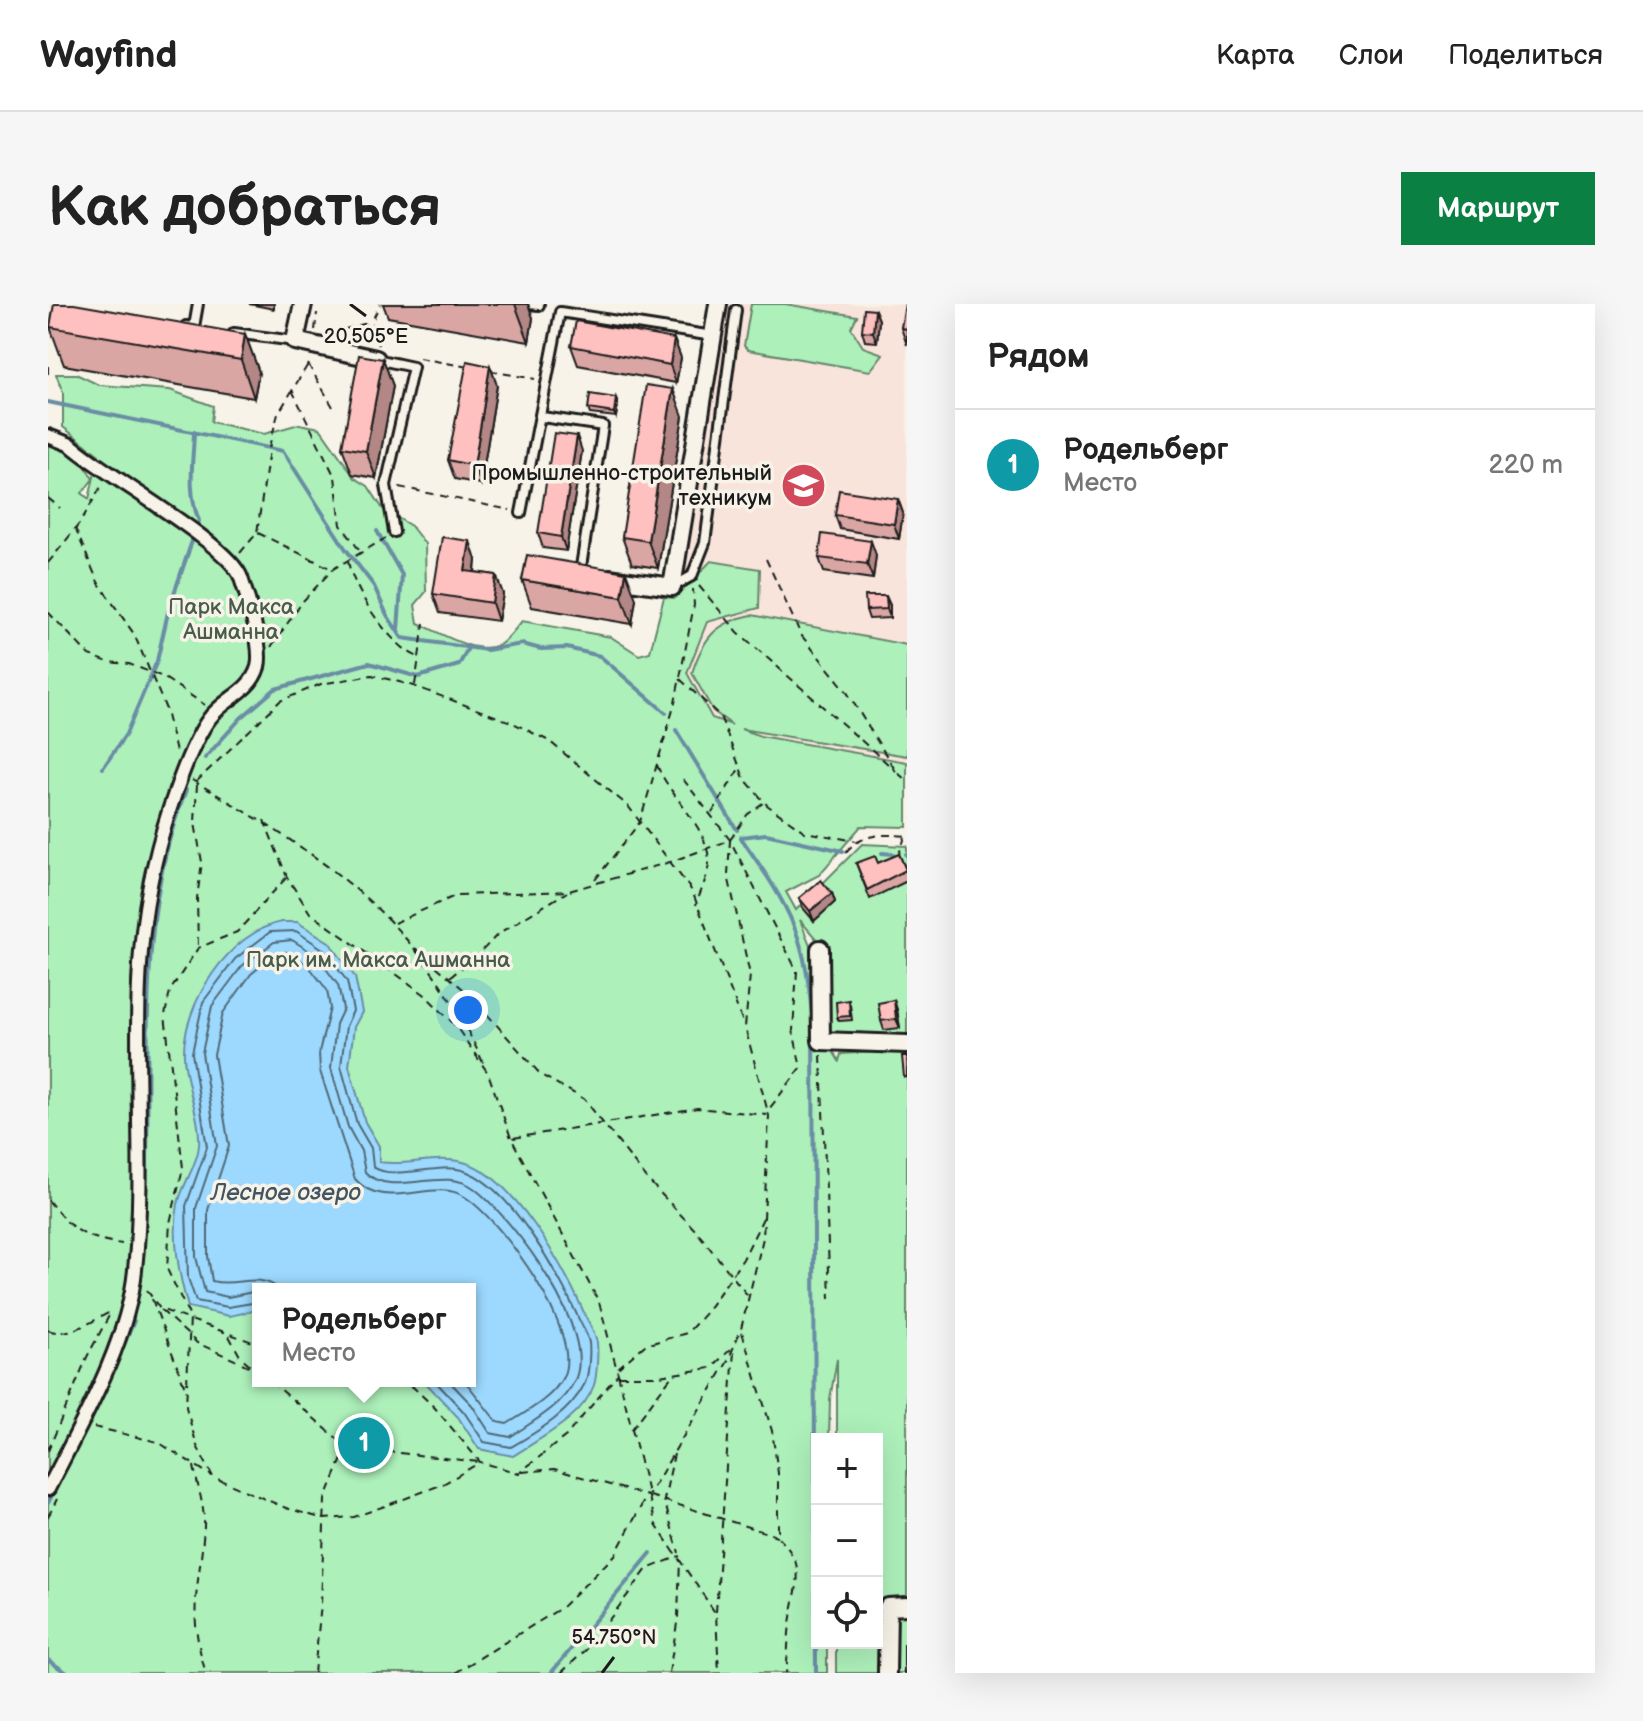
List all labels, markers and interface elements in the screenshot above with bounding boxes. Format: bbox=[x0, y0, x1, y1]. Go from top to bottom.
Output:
text: Wayfind bbox=[40, 33, 178, 78]
text: Карта bbox=[1216, 39, 1295, 72]
text: Слои bbox=[1339, 39, 1404, 72]
text: Поделиться bbox=[1448, 39, 1603, 72]
button: Маршрут bbox=[1401, 172, 1595, 245]
text: Как добраться bbox=[48, 175, 441, 242]
text: 20.505°E bbox=[324, 325, 408, 349]
text: Рядом bbox=[987, 336, 1089, 377]
text: Родельберг bbox=[1063, 432, 1228, 468]
text: 1 bbox=[1008, 450, 1018, 481]
text: 220 m bbox=[1489, 450, 1563, 481]
place label: Промышленно-строительный техникум bbox=[471, 460, 772, 512]
school or university icon: Промышленно-строительный техникум bbox=[779, 462, 827, 510]
text: Место bbox=[1063, 468, 1137, 499]
park label: Парк Макса Ашманна bbox=[168, 594, 294, 646]
park label: Парк им. Макса Ашманна bbox=[246, 947, 510, 974]
your location bbox=[448, 990, 488, 1030]
water label: Лесное озеро bbox=[209, 1178, 361, 1207]
popup bbox=[252, 1283, 476, 1387]
text: Родельберг bbox=[281, 1302, 447, 1338]
text: Место bbox=[281, 1338, 355, 1369]
pin: 1 bbox=[338, 1413, 390, 1473]
map controls bbox=[811, 1433, 883, 1649]
button: + bbox=[811, 1433, 883, 1505]
button: − bbox=[811, 1505, 883, 1577]
button: locate bbox=[811, 1577, 883, 1649]
text: 54.750°N bbox=[572, 1626, 656, 1650]

